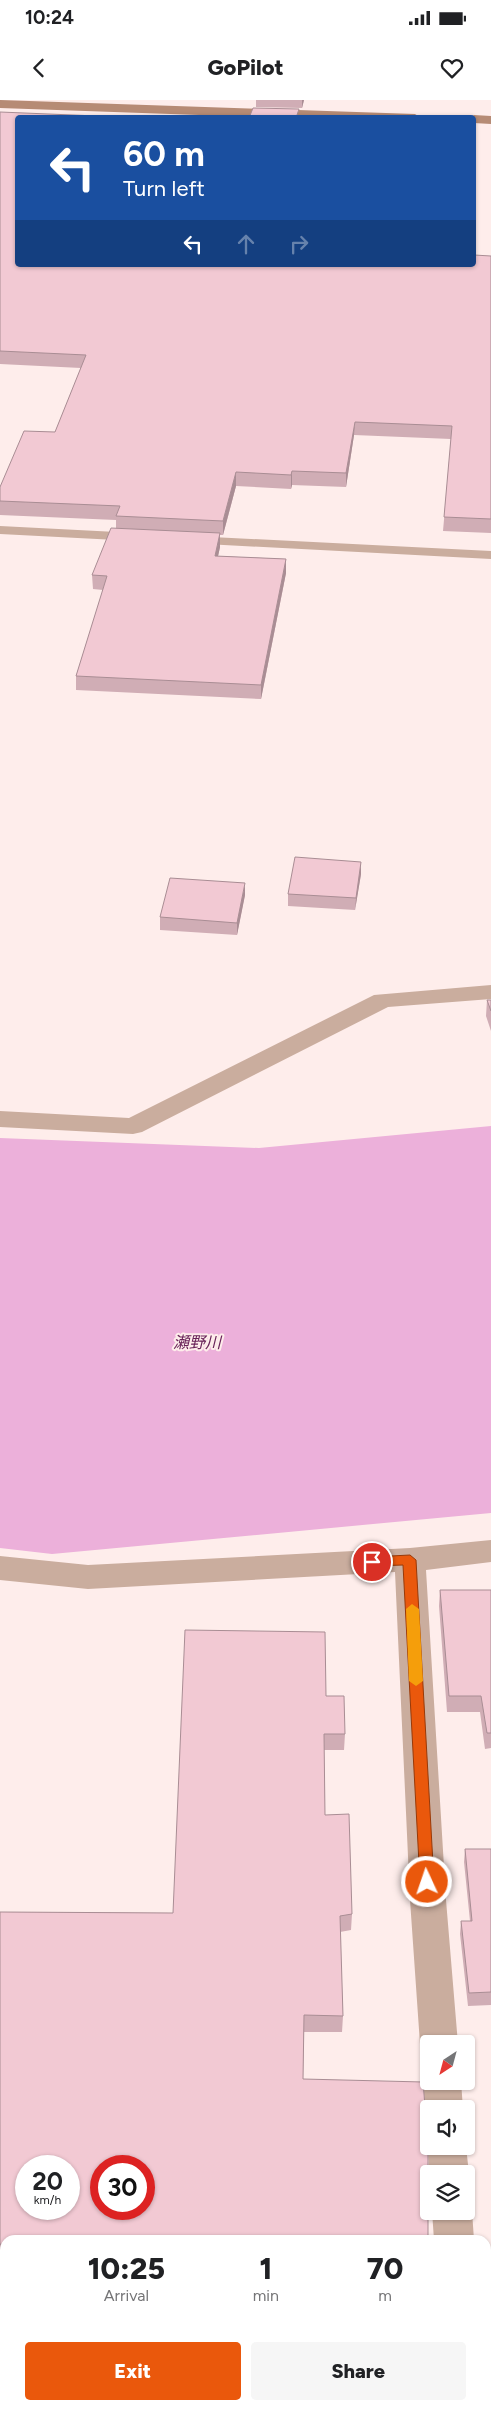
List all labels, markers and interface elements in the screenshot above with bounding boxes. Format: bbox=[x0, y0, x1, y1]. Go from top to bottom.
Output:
text: 10:24 bbox=[25, 6, 74, 29]
icon: back bbox=[25, 54, 53, 82]
text: GoPilot bbox=[207, 54, 284, 81]
icon: heart bbox=[438, 54, 466, 82]
text: 60 m bbox=[123, 133, 205, 175]
icon: left bbox=[40, 135, 105, 200]
text: Turn left bbox=[123, 175, 205, 202]
icon: left bbox=[179, 230, 207, 258]
icon: ahead bbox=[232, 230, 260, 258]
icon: right bbox=[285, 230, 313, 258]
water label: 瀬野川 bbox=[173, 1333, 223, 1352]
pin bbox=[351, 1541, 393, 1583]
icon: arrive bbox=[358, 1548, 386, 1576]
position arrow bbox=[400, 1855, 452, 1907]
north arrow bbox=[420, 2035, 475, 2090]
map controls bbox=[420, 2035, 475, 2220]
button: sound bbox=[420, 2100, 475, 2155]
speed limit sign: 30 bbox=[90, 2155, 155, 2220]
button: layers bbox=[420, 2165, 475, 2220]
text: 20 bbox=[32, 2166, 63, 2196]
text: km/h bbox=[34, 2193, 61, 2207]
text: 10:25 bbox=[88, 2250, 165, 2287]
text: 1 bbox=[259, 2250, 272, 2287]
text: 70 bbox=[367, 2250, 403, 2287]
text: Arrival bbox=[104, 2286, 149, 2305]
text: min bbox=[253, 2286, 279, 2305]
text: m bbox=[378, 2286, 392, 2305]
button: Exit bbox=[25, 2342, 241, 2400]
button: Share bbox=[251, 2342, 466, 2400]

